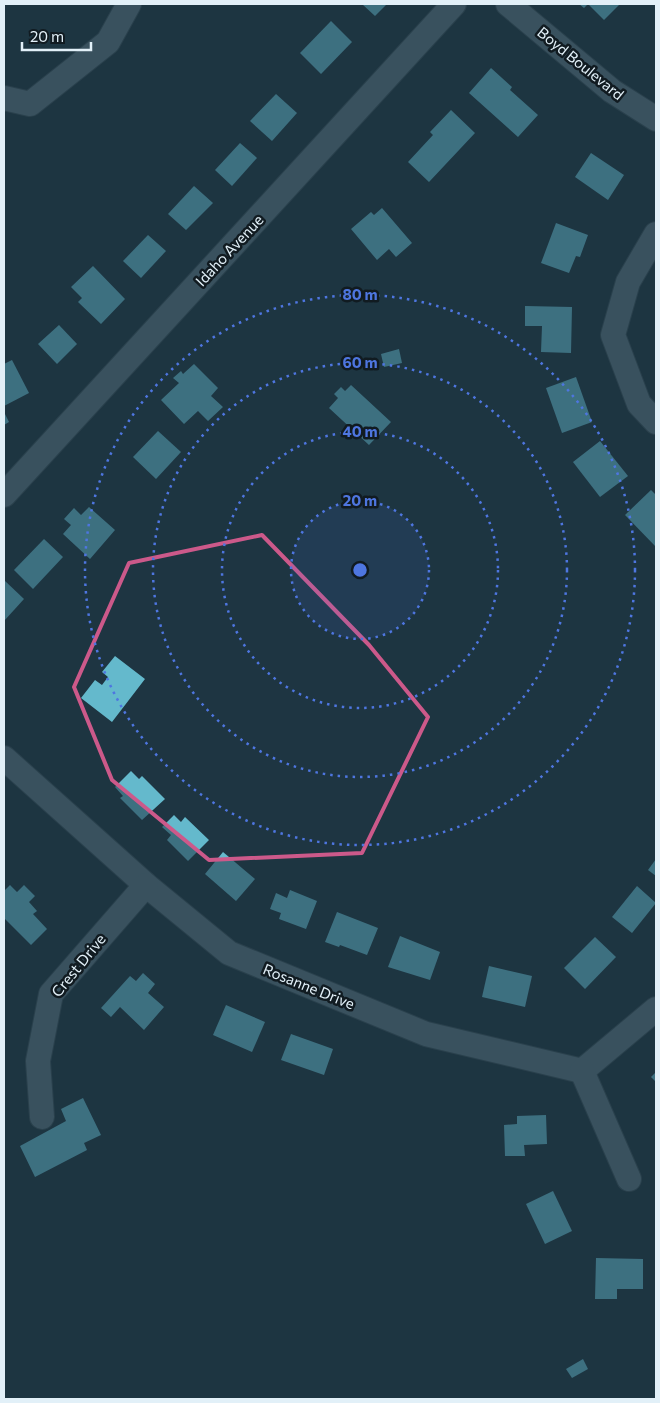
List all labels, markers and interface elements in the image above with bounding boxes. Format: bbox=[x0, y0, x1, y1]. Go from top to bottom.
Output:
scale bar bbox=[22, 20, 91, 52]
street label: Boyd Boulevard bbox=[534, 23, 628, 103]
text: 20 m bbox=[30, 27, 64, 45]
street label: Idaho Avenue bbox=[191, 210, 267, 289]
text: 80 m bbox=[342, 285, 378, 303]
text: 60 m bbox=[342, 353, 378, 371]
text: 40 m bbox=[342, 422, 378, 440]
text: 20 m bbox=[343, 491, 377, 509]
centre of rings bbox=[351, 561, 369, 579]
street label: Crest Drive bbox=[47, 930, 109, 1000]
street label: Rosanne Drive bbox=[261, 959, 358, 1013]

